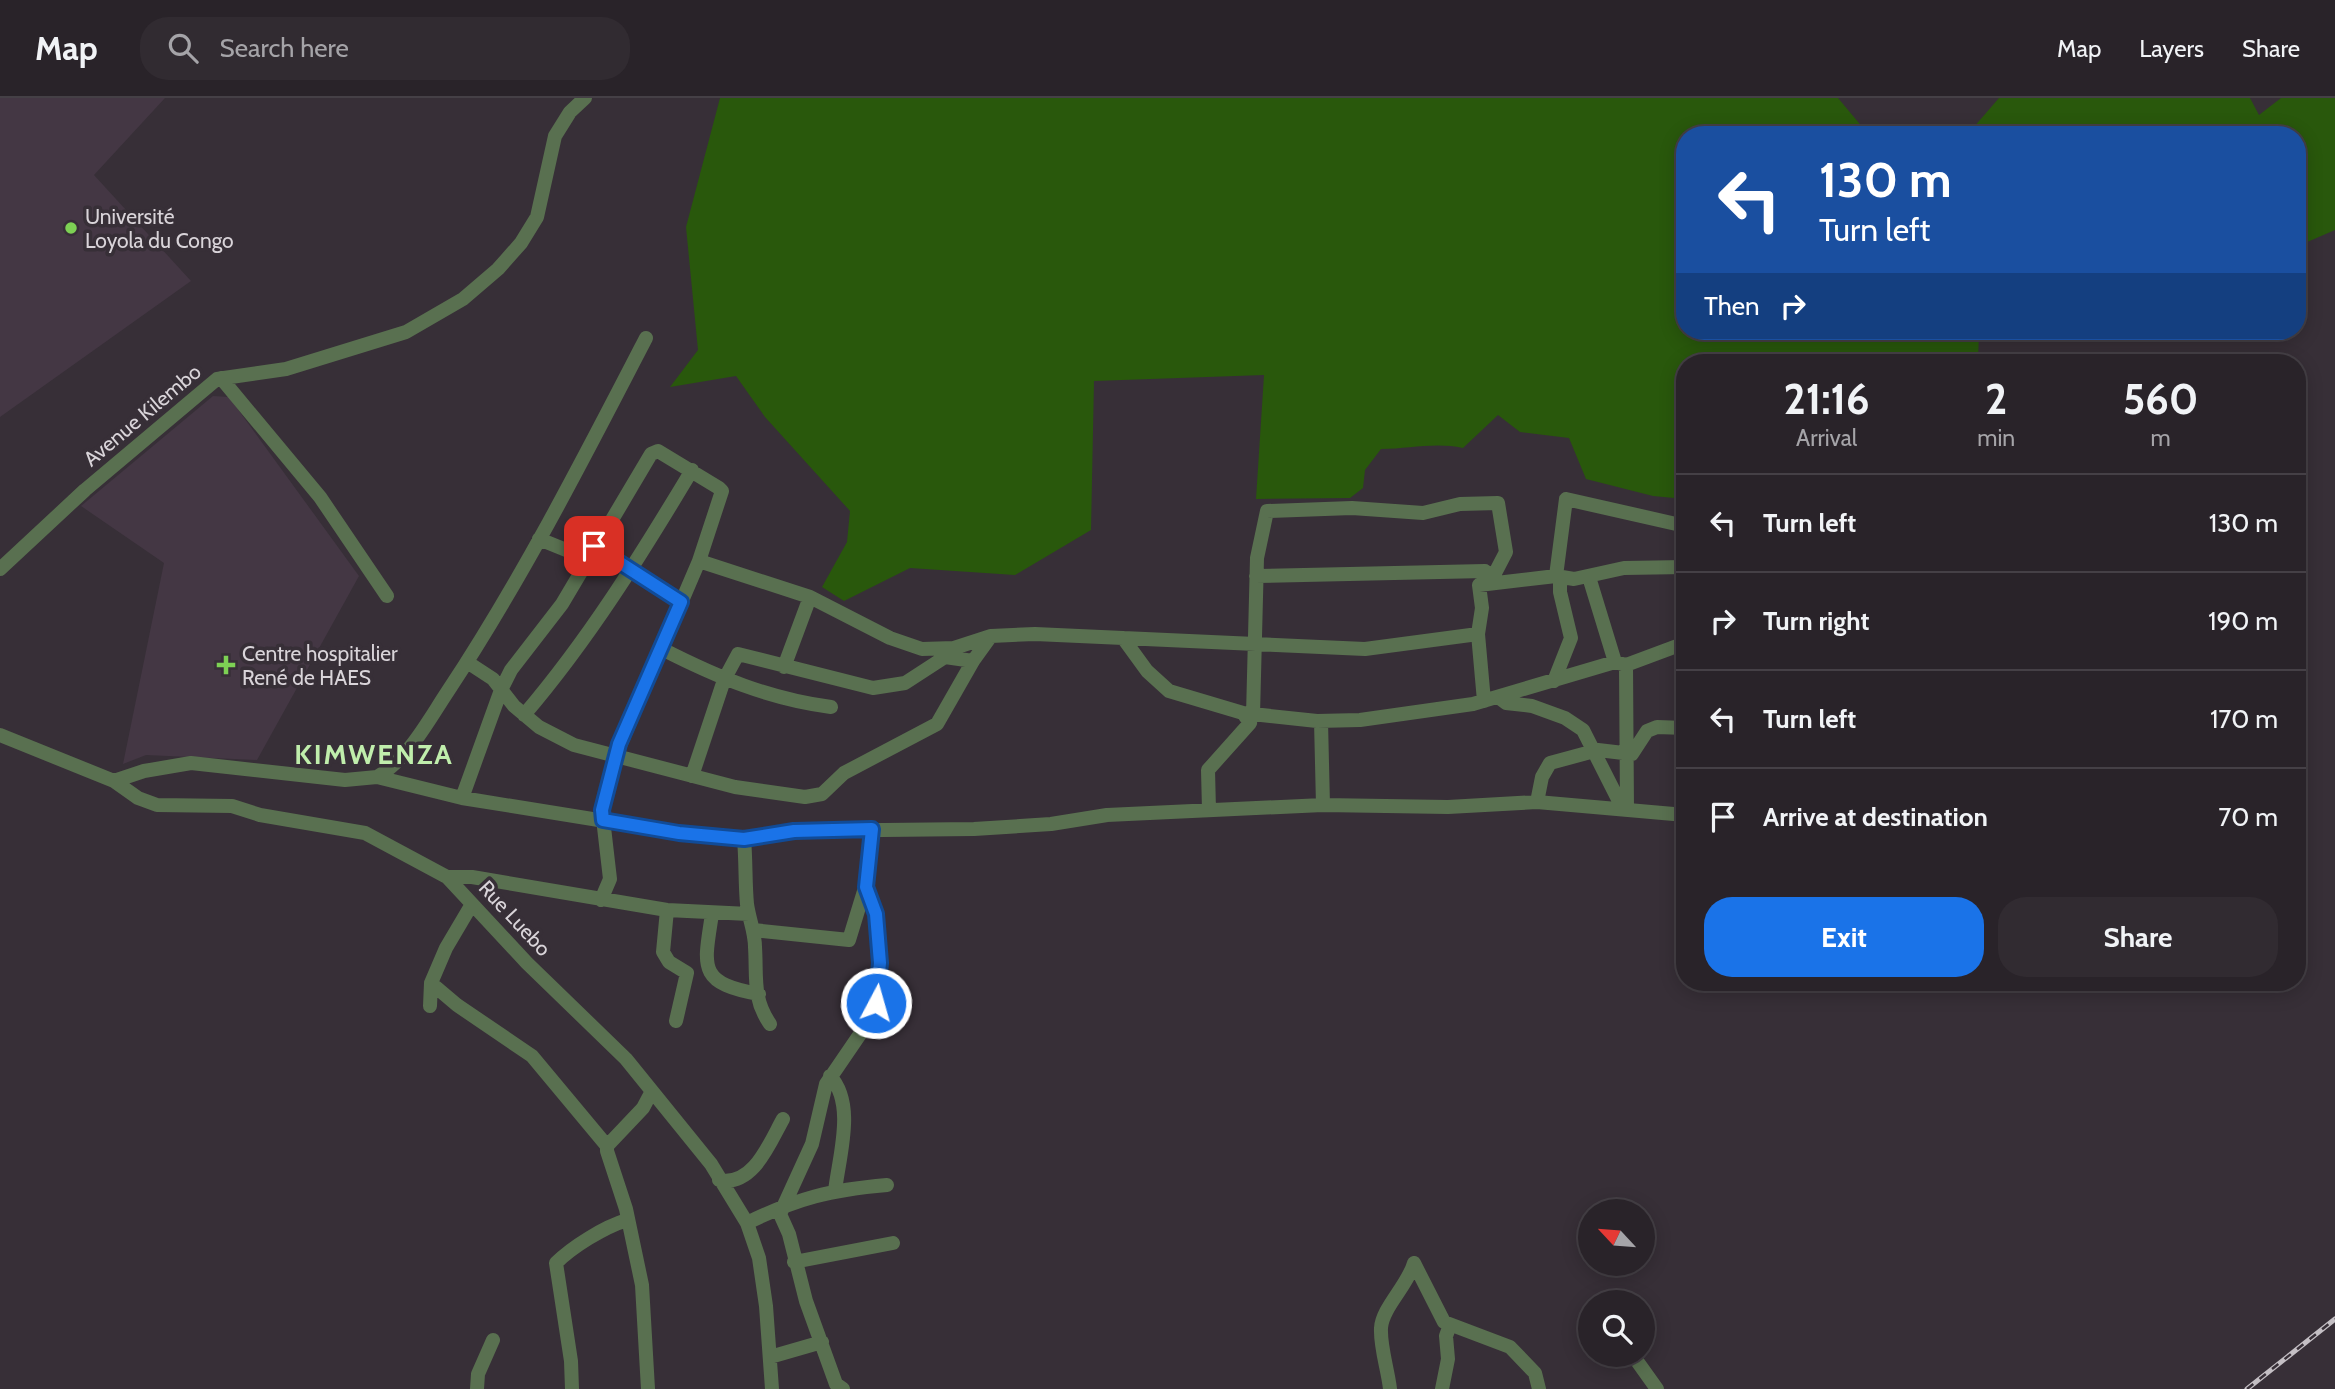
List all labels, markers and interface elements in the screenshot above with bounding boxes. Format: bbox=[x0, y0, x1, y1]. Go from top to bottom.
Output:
search box bbox=[140, 17, 630, 80]
text: Map bbox=[35, 28, 98, 68]
icon: search bbox=[164, 29, 202, 67]
text: Search here bbox=[220, 32, 349, 64]
text: Map bbox=[2057, 34, 2101, 63]
text: Layers bbox=[2139, 34, 2204, 63]
text: Share bbox=[2242, 34, 2300, 63]
text: 130 m bbox=[1819, 150, 1952, 209]
icon: left bbox=[1704, 154, 1795, 245]
place label: Université Loyola du Congo bbox=[85, 204, 234, 253]
text: Turn left bbox=[1819, 210, 1930, 249]
marker: Université Loyola du Congo bbox=[63, 220, 79, 236]
icon: right bbox=[1774, 287, 1812, 325]
text: Then bbox=[1704, 290, 1760, 322]
street label: Avenue Kilembo bbox=[78, 359, 206, 471]
text: 21:16 bbox=[1784, 373, 1870, 425]
text: 2 bbox=[1985, 373, 2007, 425]
text: 560 bbox=[2123, 373, 2198, 425]
text: Arrival bbox=[1796, 424, 1857, 452]
text: min bbox=[1977, 424, 2015, 452]
text: m bbox=[2150, 424, 2171, 452]
icon: left bbox=[1704, 504, 1742, 542]
text: Turn left bbox=[1763, 507, 1856, 539]
text: 130 m bbox=[2209, 507, 2278, 539]
pin bbox=[564, 516, 624, 576]
icon: arrive bbox=[575, 527, 613, 565]
icon: right bbox=[1704, 602, 1742, 640]
text: Turn right bbox=[1763, 605, 1869, 637]
text: 190 m bbox=[2208, 605, 2278, 637]
place label: Centre hospitalier René de HAES bbox=[242, 641, 398, 690]
marker: Centre hospitalier René de HAES bbox=[216, 655, 236, 675]
icon: left bbox=[1704, 700, 1742, 738]
text: Turn left bbox=[1763, 703, 1856, 735]
text: 170 m bbox=[2210, 703, 2278, 735]
district label: KIMWENZA bbox=[294, 737, 454, 771]
icon: arrive bbox=[1704, 798, 1742, 836]
text: Arrive at destination bbox=[1763, 801, 1988, 833]
text: 70 m bbox=[2218, 801, 2278, 833]
street label: Rue Luebo bbox=[474, 875, 556, 961]
button: Exit bbox=[1704, 897, 1984, 977]
button: Share bbox=[1998, 897, 2278, 977]
position arrow bbox=[839, 966, 913, 1040]
north arrow bbox=[1578, 1199, 1656, 1276]
map controls bbox=[1578, 1199, 1655, 1367]
button: search bbox=[1578, 1290, 1655, 1367]

